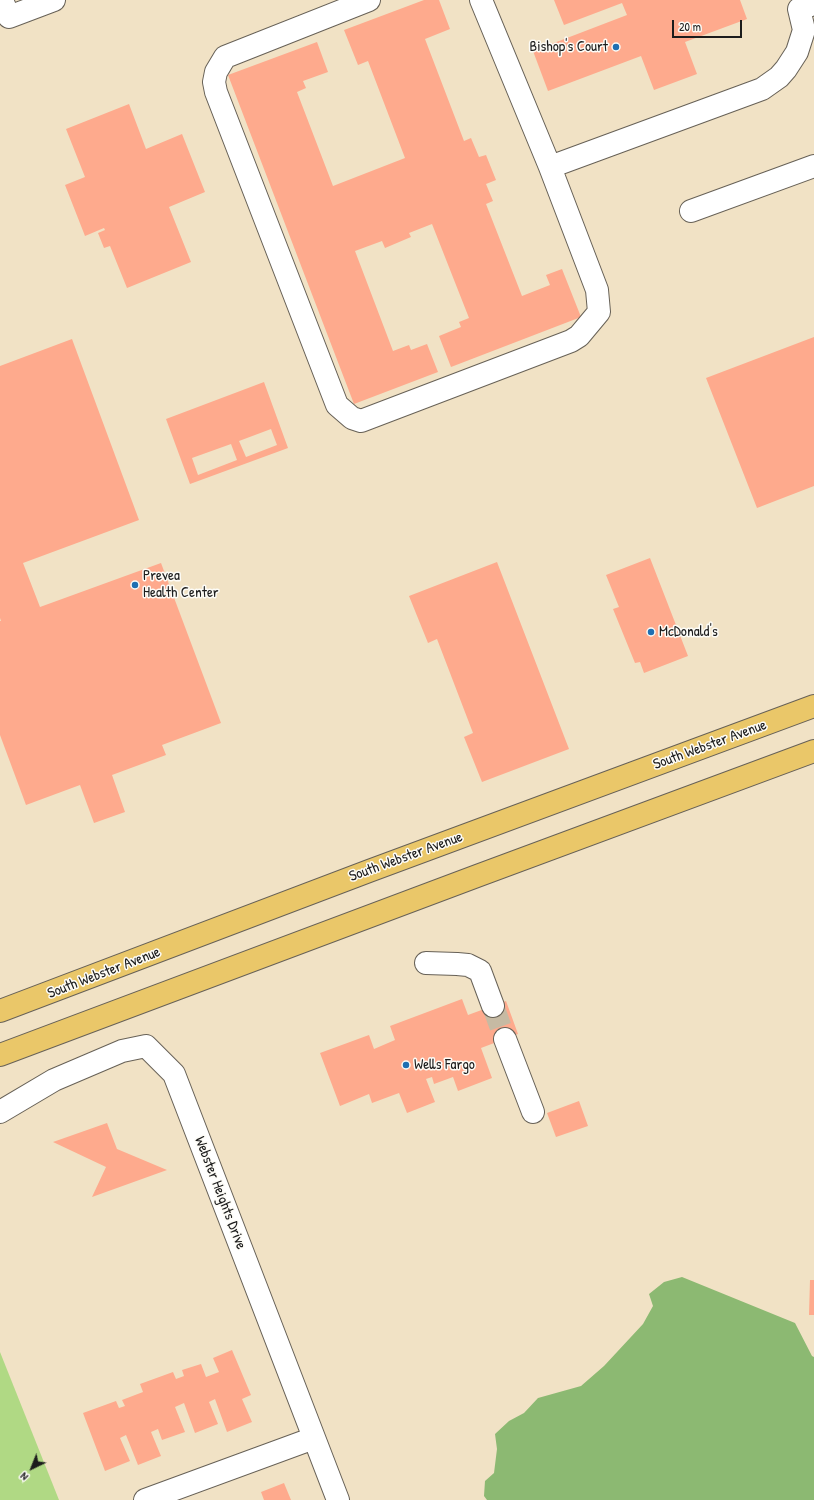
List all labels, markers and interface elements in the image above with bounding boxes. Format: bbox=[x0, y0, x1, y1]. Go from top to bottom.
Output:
scale bar bbox=[674, 12, 744, 38]
text: 20 m bbox=[679, 18, 701, 35]
place label: Bishop's Court bbox=[530, 38, 608, 56]
marker: Bishop's Court bbox=[611, 42, 621, 52]
place label: Prevea Health Center bbox=[143, 567, 219, 602]
marker: Prevea Health Center bbox=[130, 580, 140, 590]
place label: McDonald's bbox=[659, 623, 718, 641]
marker: McDonald's bbox=[646, 627, 656, 637]
street label: South Webster Avenue bbox=[651, 716, 769, 774]
street label: South Webster Avenue bbox=[347, 828, 465, 886]
street label: South Webster Avenue bbox=[45, 943, 163, 1003]
place label: Wells Fargo bbox=[414, 1056, 475, 1074]
marker: Wells Fargo bbox=[401, 1060, 411, 1070]
street label: Webster Heights Drive bbox=[190, 1134, 250, 1252]
north arrow bbox=[12, 1448, 52, 1488]
text: N bbox=[17, 1470, 31, 1484]

